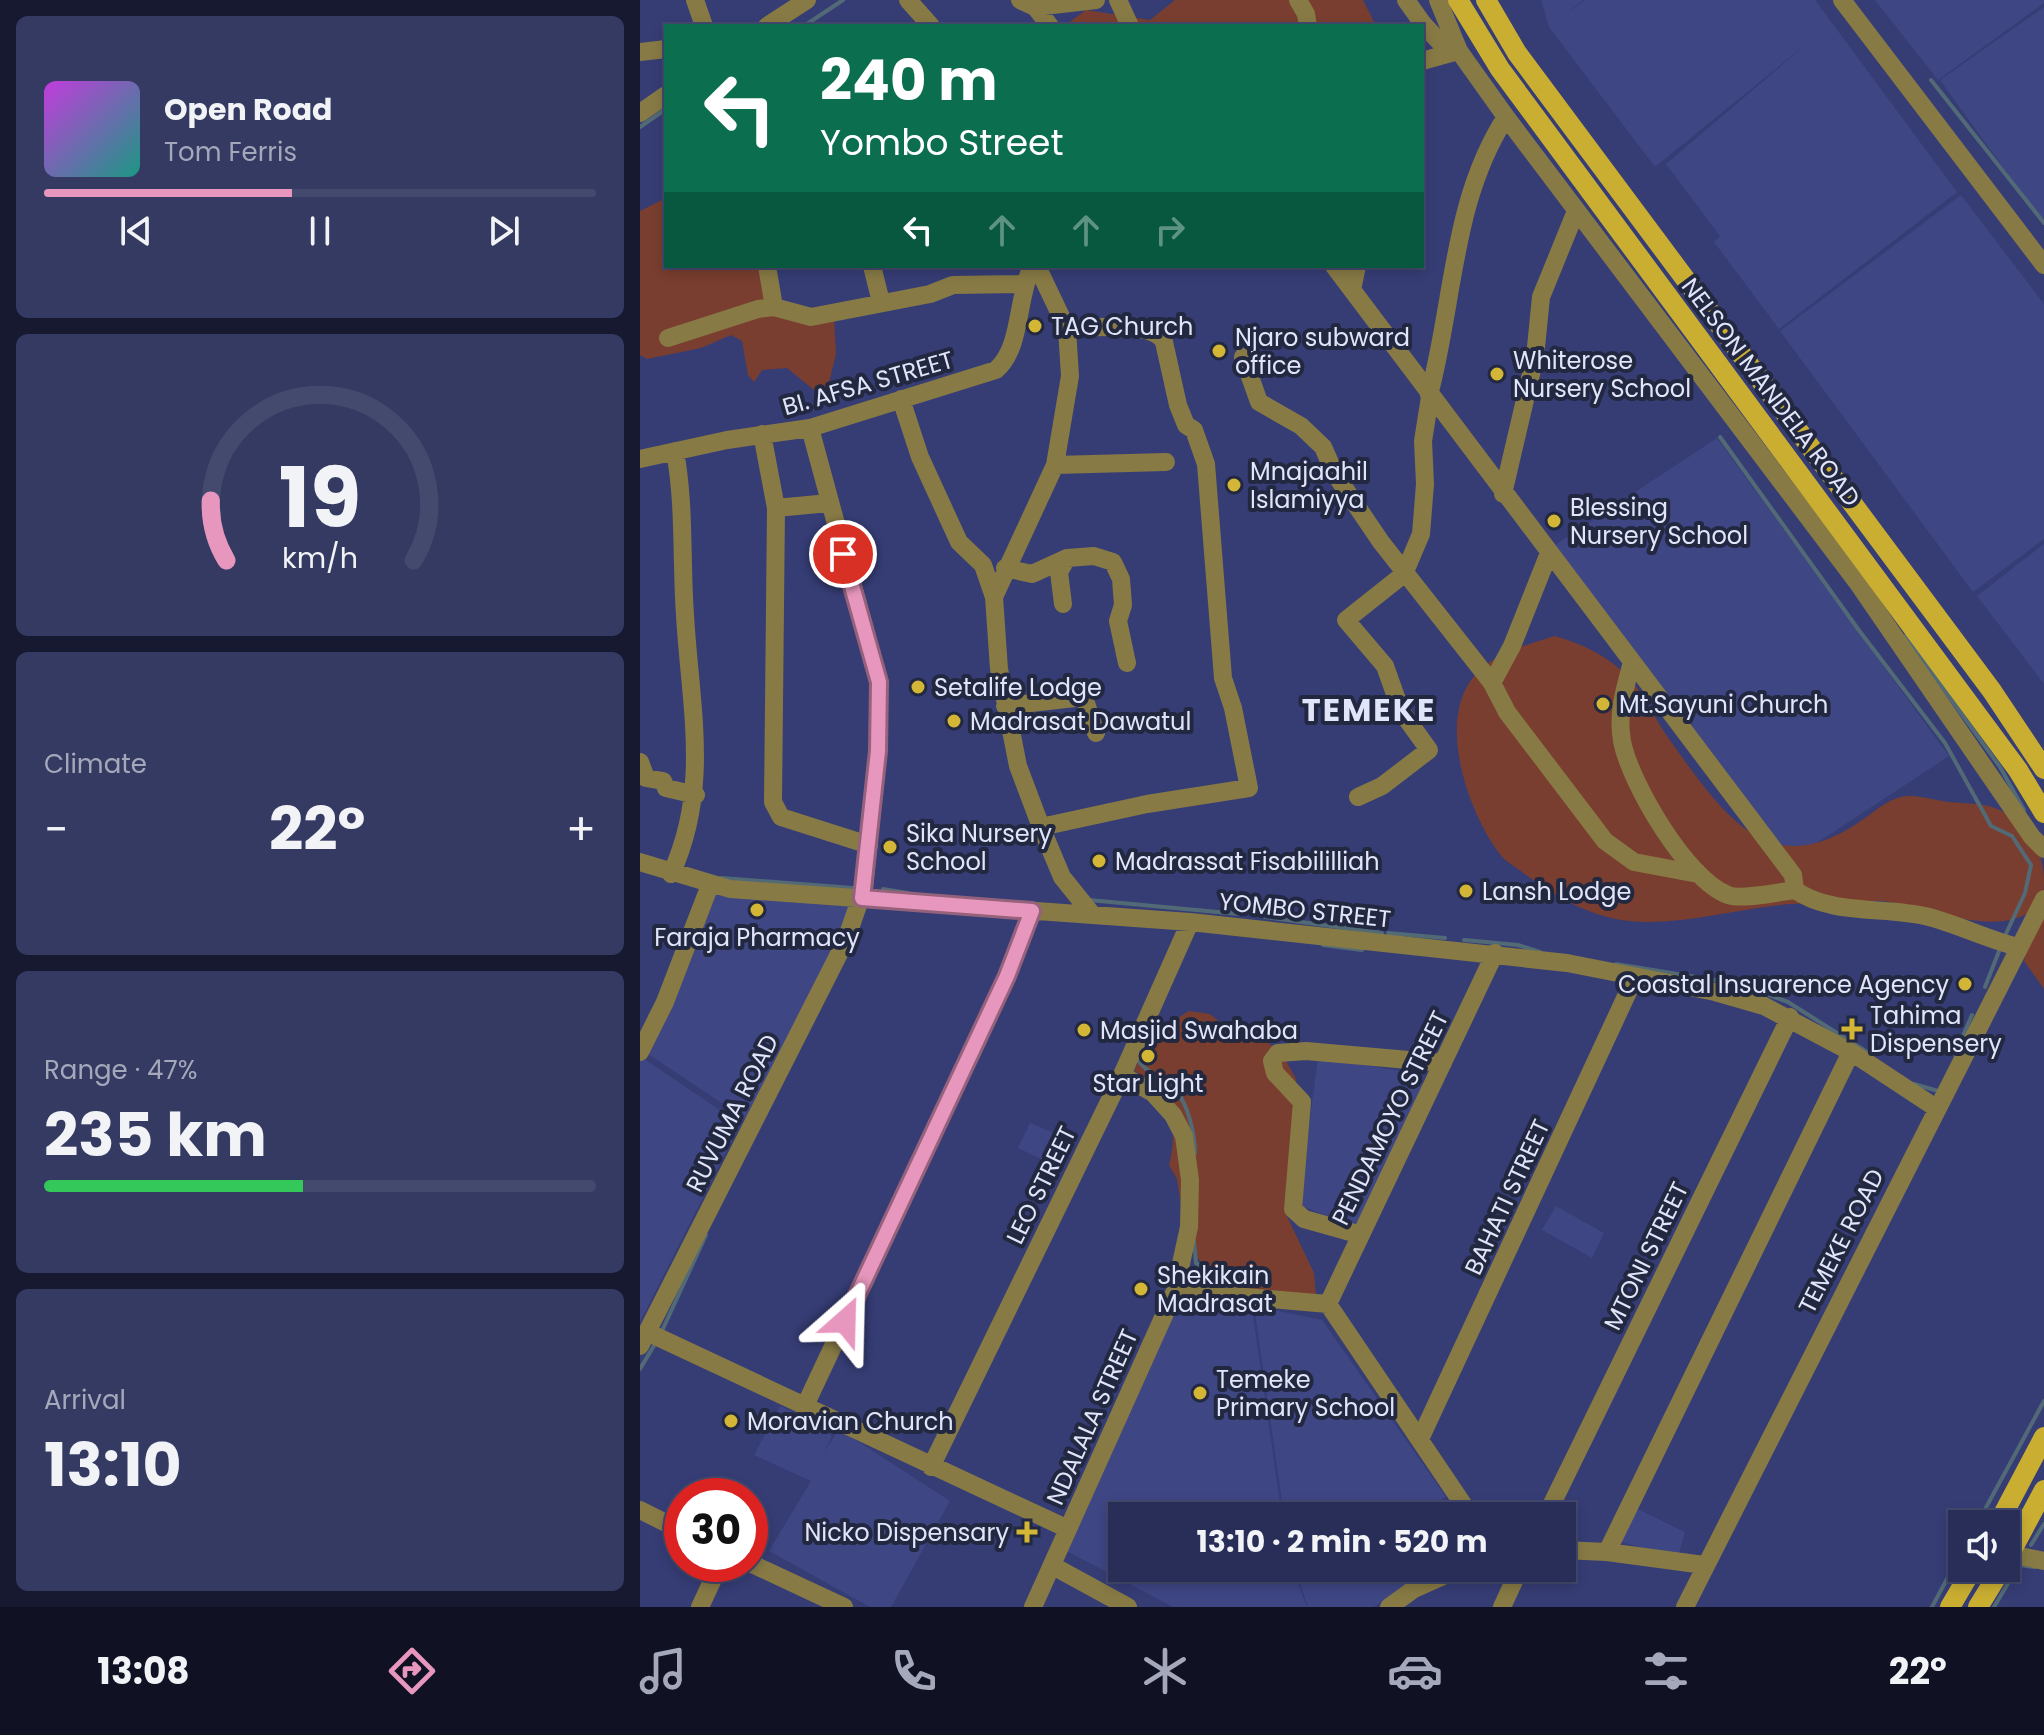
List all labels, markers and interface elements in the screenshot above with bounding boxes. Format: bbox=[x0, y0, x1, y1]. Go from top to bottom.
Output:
text: 240 m bbox=[820, 41, 998, 120]
icon: left bbox=[688, 56, 792, 160]
text: Open Road bbox=[164, 88, 332, 131]
text: Yombo Street bbox=[820, 117, 1064, 168]
text: Tom Ferris bbox=[164, 134, 297, 170]
icon: left bbox=[896, 208, 940, 252]
icon: ahead bbox=[980, 208, 1024, 252]
icon: ahead bbox=[1064, 208, 1108, 252]
icon: right bbox=[1148, 208, 1192, 252]
icon: previous bbox=[114, 209, 158, 253]
icon: pause bbox=[298, 209, 342, 253]
icon: next bbox=[482, 209, 526, 253]
street label: NELSON MANDELA ROAD bbox=[1674, 271, 1868, 513]
place label: TAG Church bbox=[1051, 310, 1193, 343]
marker: TAG Church bbox=[1026, 317, 1044, 335]
place label: Njaro subward office bbox=[1235, 321, 1410, 382]
marker: Njaro subward office bbox=[1210, 342, 1228, 360]
street label: BI. AFSA STREET bbox=[779, 343, 957, 423]
place label: Whiterose Nursery School bbox=[1513, 344, 1691, 405]
marker: Whiterose Nursery School bbox=[1488, 365, 1506, 383]
text: 19 bbox=[279, 440, 361, 556]
place label: Mnajaahil Islamiyya bbox=[1250, 455, 1368, 516]
marker: Mnajaahil Islamiyya bbox=[1225, 476, 1243, 494]
place label: Blessing Nursery School bbox=[1570, 491, 1748, 552]
marker: Blessing Nursery School bbox=[1545, 512, 1563, 530]
pin bbox=[809, 520, 877, 588]
icon: arrive bbox=[821, 532, 865, 576]
text: km/h bbox=[282, 538, 358, 578]
place label: Setalife Lodge bbox=[934, 671, 1102, 704]
marker: Setalife Lodge bbox=[909, 678, 927, 696]
district label: TEMEKE bbox=[1302, 687, 1436, 732]
place label: Mt.Sayuni Church bbox=[1619, 688, 1828, 721]
marker: Mt.Sayuni Church bbox=[1594, 695, 1612, 713]
place label: Madrasat Dawatul bbox=[970, 705, 1191, 738]
marker: Madrasat Dawatul bbox=[945, 712, 963, 730]
text: Climate bbox=[44, 746, 147, 782]
text: 22° bbox=[269, 787, 365, 871]
text: − bbox=[44, 799, 68, 860]
text: + bbox=[566, 799, 596, 860]
place label: Sika Nursery School bbox=[906, 817, 1053, 878]
marker: Sika Nursery School bbox=[881, 838, 899, 856]
place label: Madrassat Fisabililliah bbox=[1115, 845, 1380, 878]
marker: Madrassat Fisabililliah bbox=[1090, 852, 1108, 870]
place label: Lansh Lodge bbox=[1482, 875, 1631, 908]
marker: Lansh Lodge bbox=[1457, 882, 1475, 900]
street label: YOMBO STREET bbox=[1217, 885, 1393, 935]
marker: Faraja Pharmacy bbox=[748, 901, 766, 919]
place label: Faraja Pharmacy bbox=[654, 921, 860, 954]
place label: Coastal Insuarence Agency bbox=[1618, 968, 1949, 1001]
marker: Coastal Insuarence Agency bbox=[1956, 975, 1974, 993]
place label: Tahima Dispensery bbox=[1870, 999, 2002, 1060]
street label: PENDAMOYO STREET bbox=[1324, 1005, 1456, 1231]
place label: Masjid Swahaba bbox=[1100, 1014, 1298, 1047]
marker: Tahima Dispensery bbox=[1841, 1018, 1863, 1040]
marker: Masjid Swahaba bbox=[1075, 1021, 1093, 1039]
street label: RUVUMA ROAD bbox=[678, 1028, 786, 1198]
marker: Star Light bbox=[1139, 1047, 1157, 1065]
text: Range · 47% bbox=[44, 1052, 197, 1088]
place label: Star Light bbox=[1093, 1067, 1204, 1100]
text: 235 km bbox=[44, 1093, 267, 1177]
street label: BAHATI STREET bbox=[1456, 1114, 1558, 1280]
street label: LEO STREET bbox=[998, 1121, 1084, 1249]
street label: TEMEKE ROAD bbox=[1790, 1163, 1892, 1319]
street label: MTONI STREET bbox=[1596, 1176, 1696, 1336]
place label: Shekikain Madrasat bbox=[1157, 1259, 1273, 1320]
position arrow bbox=[803, 1279, 887, 1363]
marker: Shekikain Madrasat bbox=[1132, 1280, 1150, 1298]
street label: NDALALA STREET bbox=[1039, 1324, 1145, 1510]
place label: Temeke Primary School bbox=[1216, 1363, 1395, 1424]
text: Arrival bbox=[44, 1382, 126, 1418]
marker: Temeke Primary School bbox=[1191, 1384, 1209, 1402]
place label: Moravian Church bbox=[747, 1405, 954, 1438]
marker: Moravian Church bbox=[722, 1412, 740, 1430]
text: 13:10 bbox=[44, 1423, 182, 1507]
speed limit sign: 30 bbox=[664, 1478, 768, 1582]
map controls bbox=[1948, 1510, 2020, 1582]
button: sound bbox=[1948, 1510, 2020, 1582]
place label: Nicko Dispensary bbox=[804, 1516, 1009, 1549]
text: 13:10 · 2 min · 520 m bbox=[1197, 1520, 1487, 1563]
marker: Nicko Dispensary bbox=[1016, 1521, 1038, 1543]
icon: directions bbox=[384, 1643, 440, 1699]
icon: music bbox=[635, 1643, 691, 1699]
icon: phone bbox=[886, 1643, 942, 1699]
icon: climate bbox=[1137, 1643, 1193, 1699]
icon: car bbox=[1387, 1643, 1443, 1699]
icon: filters bbox=[1638, 1643, 1694, 1699]
text: 13:08 bbox=[97, 1646, 190, 1697]
text: 22° bbox=[1889, 1646, 1947, 1697]

